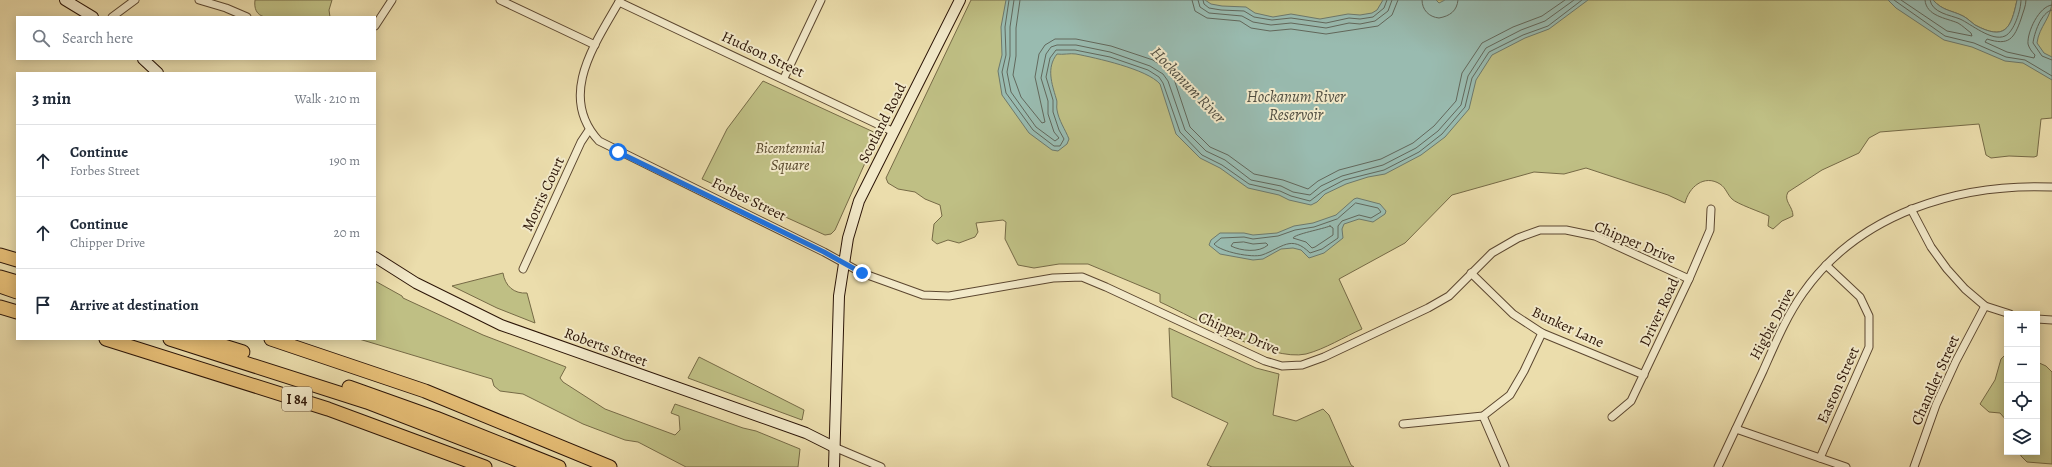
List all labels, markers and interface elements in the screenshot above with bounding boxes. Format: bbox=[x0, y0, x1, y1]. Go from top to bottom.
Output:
search box bbox=[16, 16, 376, 60]
street label: Hudson Street bbox=[718, 26, 808, 82]
icon: search bbox=[30, 27, 52, 49]
text: Search here bbox=[62, 28, 133, 48]
water label: Hockanum River bbox=[1146, 42, 1231, 129]
street label: Scotland Road bbox=[853, 79, 911, 166]
water label: Hockanum River Reservoir bbox=[1247, 86, 1346, 126]
text: 3 min bbox=[32, 87, 71, 110]
text: Walk · 210 m bbox=[295, 90, 360, 107]
park label: Bicentennial Square bbox=[755, 138, 825, 175]
text: Continue bbox=[70, 142, 128, 162]
route start bbox=[609, 143, 627, 161]
icon: ahead bbox=[32, 150, 54, 172]
text: 190 m bbox=[329, 152, 360, 169]
street label: Morris Court bbox=[517, 153, 569, 234]
text: Forbes Street bbox=[70, 162, 140, 179]
street label: Forbes Street bbox=[708, 172, 790, 226]
text: Continue bbox=[70, 214, 128, 234]
street label: Chipper Drive bbox=[1591, 216, 1679, 268]
icon: ahead bbox=[32, 222, 54, 244]
text: 20 m bbox=[334, 224, 360, 241]
text: Chipper Drive bbox=[70, 234, 145, 251]
route end bbox=[853, 264, 871, 282]
street label: Driver Road bbox=[1634, 274, 1684, 350]
street label: Higbie Drive bbox=[1745, 285, 1799, 363]
icon: arrive bbox=[32, 294, 54, 316]
text: Arrive at destination bbox=[70, 295, 199, 315]
street label: Bunker Lane bbox=[1529, 302, 1608, 353]
street label: Chipper Drive bbox=[1195, 307, 1283, 359]
map controls bbox=[2004, 311, 2040, 455]
button: + bbox=[2004, 311, 2040, 347]
street label: Roberts Street bbox=[562, 323, 650, 371]
street label: Chandler Street bbox=[1906, 332, 1964, 428]
street label: Easton Street bbox=[1812, 343, 1864, 427]
button: − bbox=[2004, 347, 2040, 383]
button: locate bbox=[2004, 383, 2040, 419]
road number: I 84 bbox=[282, 387, 312, 411]
button: layers bbox=[2004, 419, 2040, 455]

